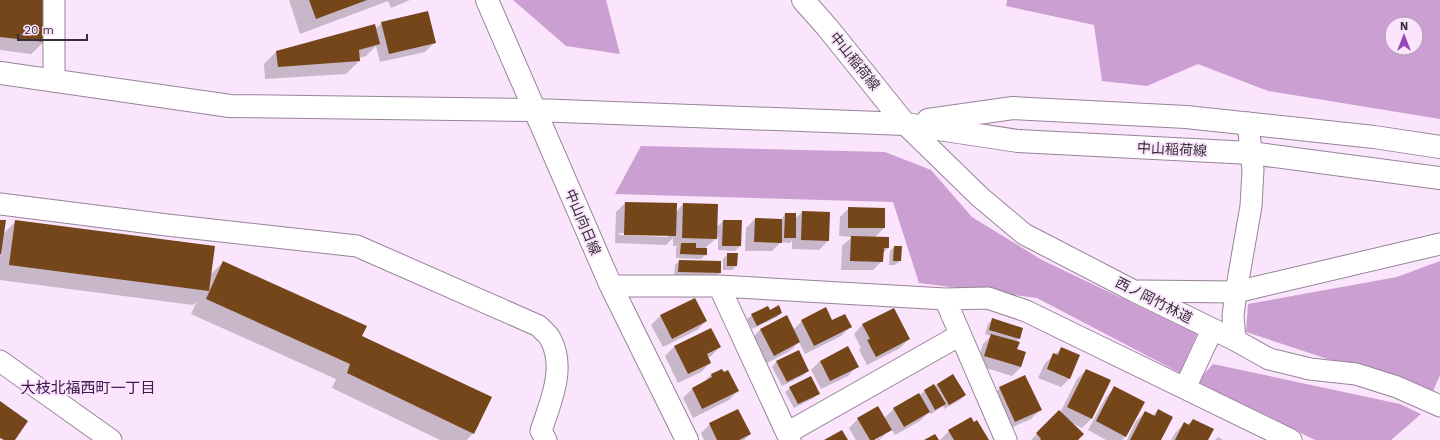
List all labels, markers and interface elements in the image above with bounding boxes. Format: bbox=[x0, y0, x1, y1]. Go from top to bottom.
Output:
scale bar bbox=[18, 16, 87, 42]
north arrow bbox=[1384, 16, 1424, 56]
text: N bbox=[1400, 20, 1408, 33]
text: 20 m bbox=[24, 23, 54, 37]
street label: 中山稲荷線 bbox=[827, 29, 883, 93]
street label: 中山稲荷線 bbox=[1137, 139, 1207, 159]
street label: 中山向日線 bbox=[562, 187, 604, 257]
street label: 西ノ岡竹林道 bbox=[1113, 274, 1195, 326]
district label: 大枝北福西町一丁目 bbox=[20, 379, 156, 397]

